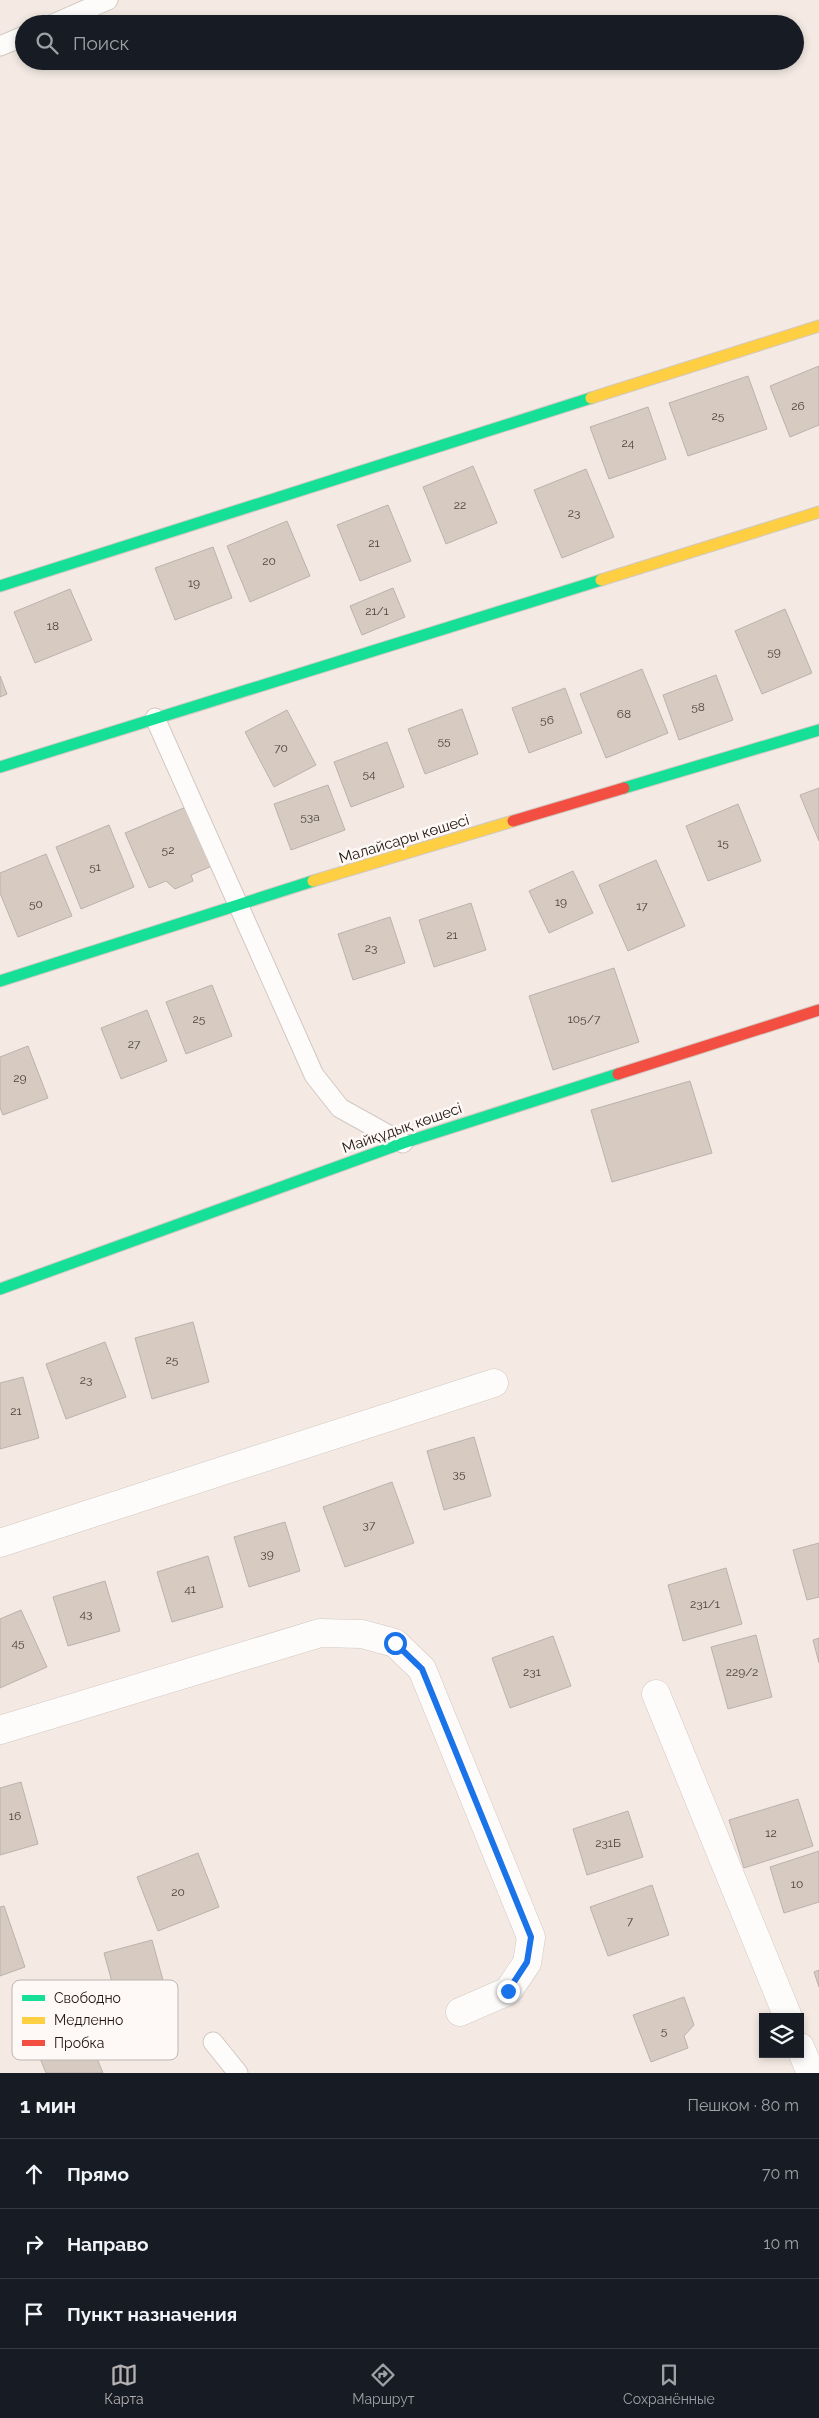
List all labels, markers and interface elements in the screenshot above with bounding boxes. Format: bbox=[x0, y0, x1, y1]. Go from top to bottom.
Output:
search box bbox=[15, 15, 804, 70]
icon: search bbox=[33, 29, 61, 57]
text: Поиск bbox=[73, 32, 129, 54]
house number: 26 bbox=[791, 399, 805, 413]
house number: 25 bbox=[712, 409, 725, 423]
house number: 24 bbox=[622, 436, 635, 450]
house number: 22 bbox=[454, 498, 466, 512]
house number: 23 bbox=[568, 506, 580, 520]
house number: 21 bbox=[368, 536, 380, 550]
house number: 20 bbox=[262, 554, 276, 568]
house number: 19 bbox=[188, 576, 200, 590]
house number: 21/1 bbox=[365, 604, 389, 618]
house number: 18 bbox=[47, 619, 59, 633]
house number: 59 bbox=[767, 645, 781, 659]
house number: 58 bbox=[691, 700, 705, 714]
house number: 68 bbox=[617, 707, 631, 721]
house number: 56 bbox=[540, 713, 554, 727]
house number: 55 bbox=[437, 734, 451, 748]
house number: 70 bbox=[274, 741, 288, 755]
house number: 54 bbox=[362, 767, 376, 781]
house number: 53а bbox=[300, 810, 320, 824]
street label: Малайсары көшесі bbox=[337, 811, 471, 867]
house number: 15 bbox=[717, 836, 729, 850]
house number: 52 bbox=[162, 843, 174, 857]
house number: 51 bbox=[89, 860, 101, 874]
house number: 19 bbox=[555, 895, 567, 909]
house number: 50 bbox=[29, 897, 43, 911]
house number: 17 bbox=[636, 899, 648, 913]
house number: 21 bbox=[446, 928, 458, 942]
house number: 23 bbox=[365, 941, 377, 955]
house number: 25 bbox=[193, 1012, 206, 1026]
house number: 105/7 bbox=[568, 1012, 601, 1026]
house number: 27 bbox=[128, 1037, 141, 1051]
house number: 29 bbox=[13, 1071, 27, 1085]
street label: Майқұдық көшесі bbox=[340, 1099, 464, 1157]
house number: 25 bbox=[166, 1353, 179, 1367]
house number: 23 bbox=[80, 1373, 92, 1387]
house number: 21 bbox=[10, 1404, 22, 1418]
house number: 35 bbox=[453, 1467, 466, 1481]
house number: 37 bbox=[363, 1518, 376, 1532]
house number: 39 bbox=[260, 1547, 274, 1561]
house number: 41 bbox=[184, 1582, 196, 1596]
house number: 231/1 bbox=[690, 1597, 720, 1611]
house number: 43 bbox=[80, 1607, 92, 1621]
route start bbox=[384, 1632, 407, 1655]
house number: 45 bbox=[11, 1636, 25, 1650]
house number: 231 bbox=[523, 1665, 541, 1679]
house number: 229/2 bbox=[726, 1665, 758, 1679]
house number: 16 bbox=[9, 1809, 21, 1823]
house number: 12 bbox=[765, 1826, 777, 1840]
house number: 231Б bbox=[595, 1836, 621, 1850]
house number: 10 bbox=[791, 1877, 803, 1891]
house number: 20 bbox=[171, 1885, 185, 1899]
house number: 7 bbox=[627, 1914, 634, 1928]
legend bbox=[12, 1980, 178, 2060]
route end bbox=[497, 1980, 520, 2003]
text: Свободно bbox=[54, 1990, 121, 2006]
text: Медленно bbox=[54, 2012, 123, 2028]
map controls bbox=[759, 2013, 804, 2058]
button: layers bbox=[759, 2013, 804, 2058]
house number: 5 bbox=[661, 2024, 668, 2038]
text: Пробка bbox=[54, 2035, 104, 2051]
text: 1 мин bbox=[20, 2093, 76, 2118]
text: Пешком · 80 m bbox=[688, 2096, 799, 2115]
icon: ahead bbox=[20, 2160, 48, 2188]
text: Прямо bbox=[67, 2163, 129, 2185]
text: 70 m bbox=[762, 2164, 799, 2183]
icon: right bbox=[20, 2230, 48, 2258]
text: Направо bbox=[67, 2233, 148, 2255]
text: 10 m bbox=[764, 2234, 799, 2253]
icon: arrive bbox=[20, 2300, 48, 2328]
text: Пункт назначения bbox=[67, 2303, 237, 2325]
tab: Карта bbox=[104, 2361, 144, 2407]
tab: Маршрут bbox=[352, 2361, 415, 2407]
tab: Сохранённые bbox=[623, 2361, 715, 2407]

